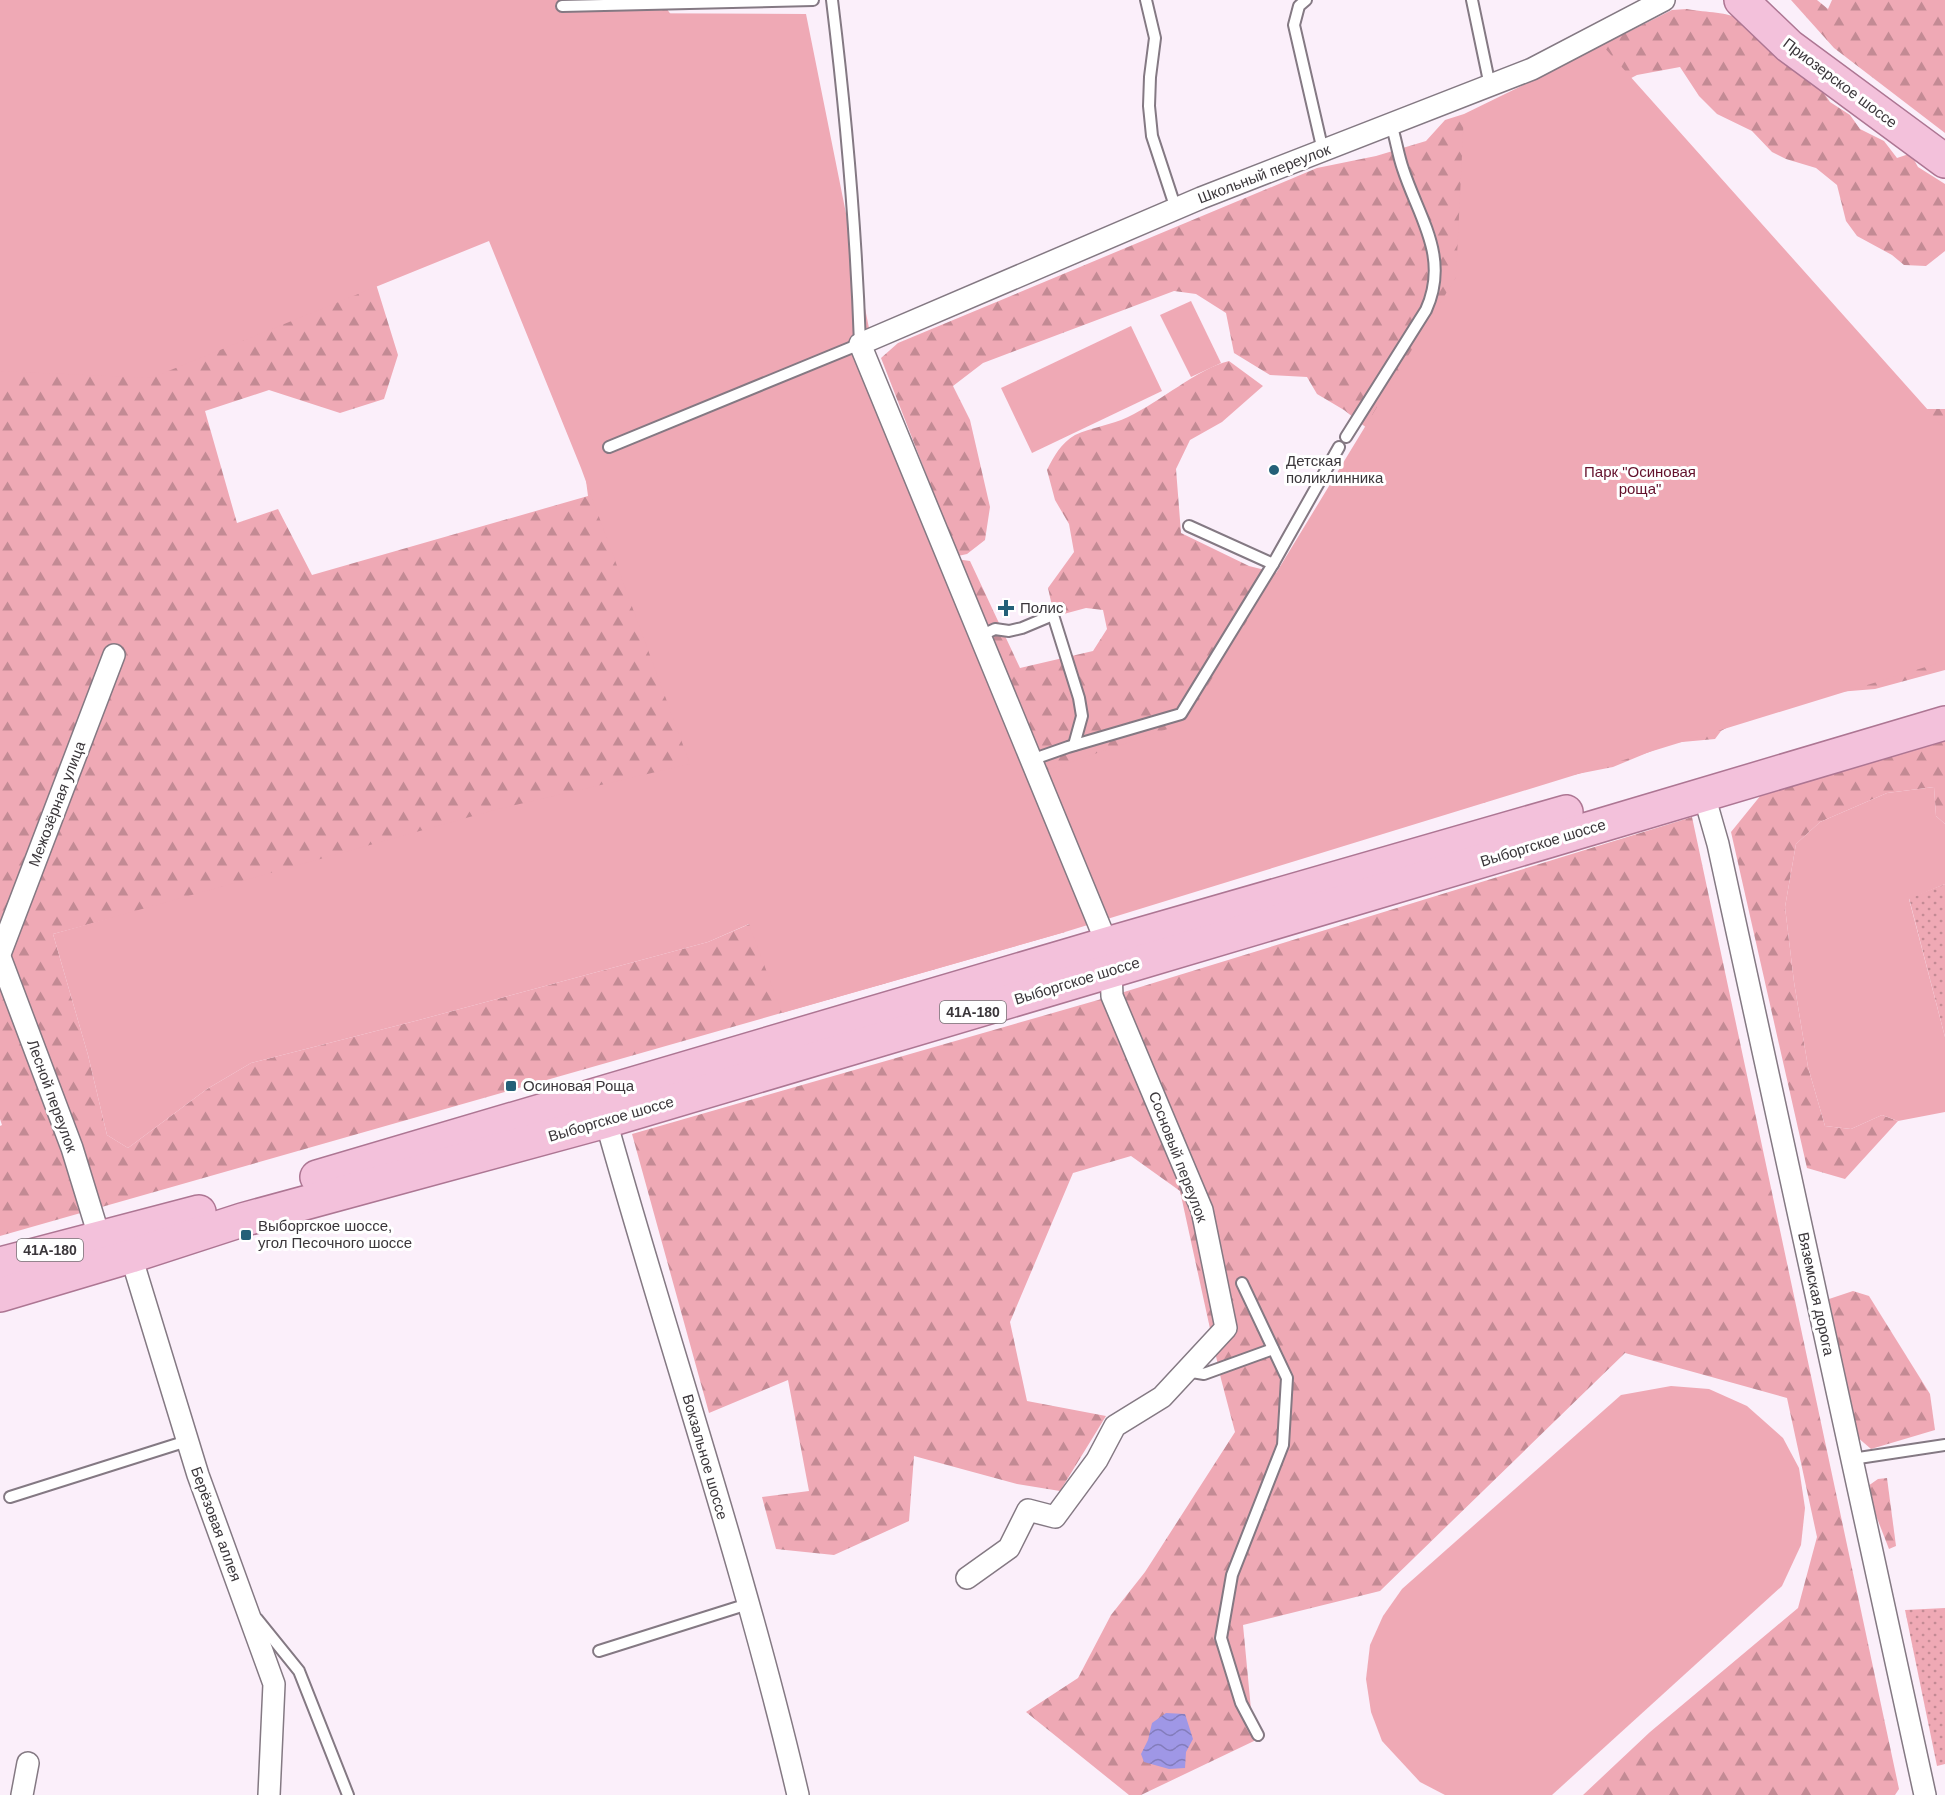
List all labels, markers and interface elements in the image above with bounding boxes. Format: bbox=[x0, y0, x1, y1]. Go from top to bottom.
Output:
street label: Приозерское шоссе bbox=[1780, 34, 1900, 131]
street label: Школьный переулок bbox=[1195, 140, 1333, 207]
place label: Детская поликлинника bbox=[1286, 452, 1384, 486]
marker: Детская поликлинника bbox=[1267, 463, 1281, 477]
park label: Парк "Осиновая роща" bbox=[1584, 463, 1696, 497]
marker: Полис bbox=[997, 599, 1015, 617]
place label: Полис bbox=[1020, 599, 1064, 616]
street label: Межозёрная улица bbox=[25, 738, 88, 869]
street label: Выборгское шоссе bbox=[1478, 815, 1608, 870]
street label: Выборгское шоссе bbox=[1012, 953, 1142, 1008]
road number: 41А-180 bbox=[940, 1001, 1006, 1023]
street label: Лесной переулок bbox=[24, 1037, 81, 1155]
place label: Осиновая Роща bbox=[523, 1077, 635, 1094]
marker: Осиновая Роща bbox=[504, 1079, 518, 1093]
street label: Сосновый переулок bbox=[1146, 1089, 1211, 1225]
street label: Выборгское шоссе bbox=[546, 1092, 676, 1145]
place label: Выборгское шоссе, угол Песочного шоссе bbox=[258, 1217, 412, 1251]
marker: Выборгское шоссе, угол Песочного шоссе bbox=[239, 1228, 253, 1242]
street label: Вяземская дорога bbox=[1795, 1231, 1838, 1358]
road number: 41А-180 bbox=[17, 1239, 83, 1261]
street label: Вокзальное шоссе bbox=[679, 1392, 732, 1522]
street label: Берёзовая аллея bbox=[188, 1464, 245, 1583]

